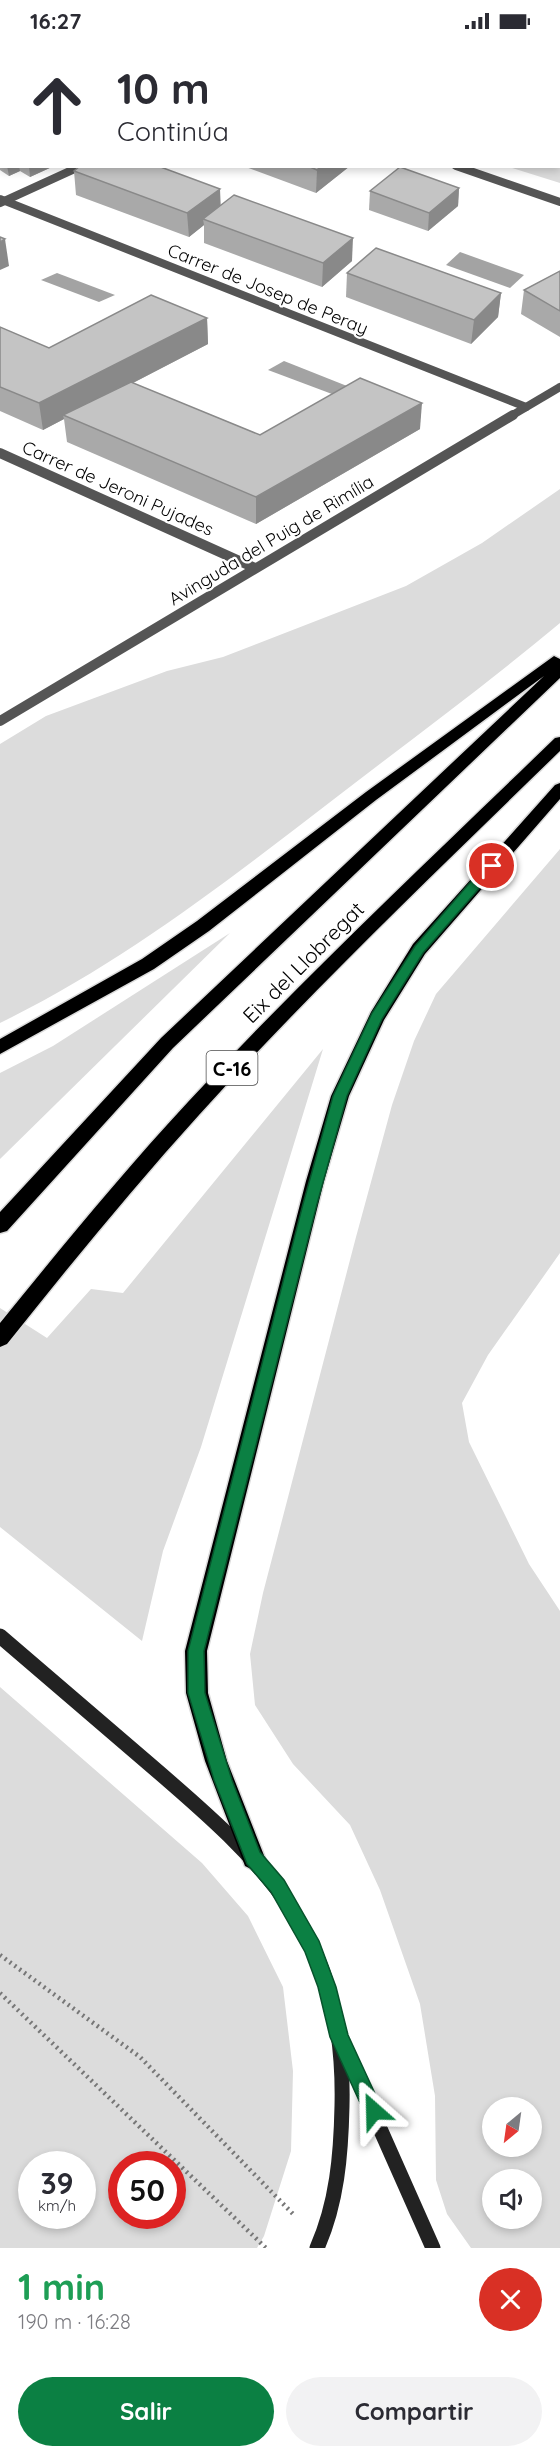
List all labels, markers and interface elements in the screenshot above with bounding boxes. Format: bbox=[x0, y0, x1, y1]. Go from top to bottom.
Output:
text: 16:27 bbox=[30, 7, 81, 35]
text: 10 m bbox=[117, 62, 210, 115]
icon: ahead bbox=[18, 66, 96, 144]
text: Continúa bbox=[117, 114, 229, 148]
street label: Carrer de Josep de Peray bbox=[164, 238, 372, 340]
street label: Carrer de Jeroni Pujades bbox=[19, 435, 217, 541]
street label: Avinguda del Puig de Rimília bbox=[164, 470, 378, 610]
pin bbox=[466, 840, 517, 891]
icon: arrive bbox=[475, 849, 508, 882]
street label: Eix del Llobregat bbox=[237, 896, 369, 1028]
road number: C-16 bbox=[206, 1051, 258, 1085]
position arrow bbox=[342, 2079, 406, 2143]
north arrow bbox=[482, 2097, 542, 2157]
map controls bbox=[482, 2097, 542, 2229]
speed limit sign: 50 bbox=[108, 2151, 186, 2229]
text: 39 bbox=[40, 2164, 74, 2202]
button: sound bbox=[482, 2169, 542, 2229]
text: km/h bbox=[38, 2196, 76, 2215]
text: 1 min bbox=[18, 2264, 105, 2309]
button: close bbox=[479, 2268, 542, 2331]
text: 190 m · 16:28 bbox=[18, 2309, 131, 2334]
button: Salir bbox=[18, 2377, 274, 2446]
button: Compartir bbox=[286, 2377, 542, 2446]

